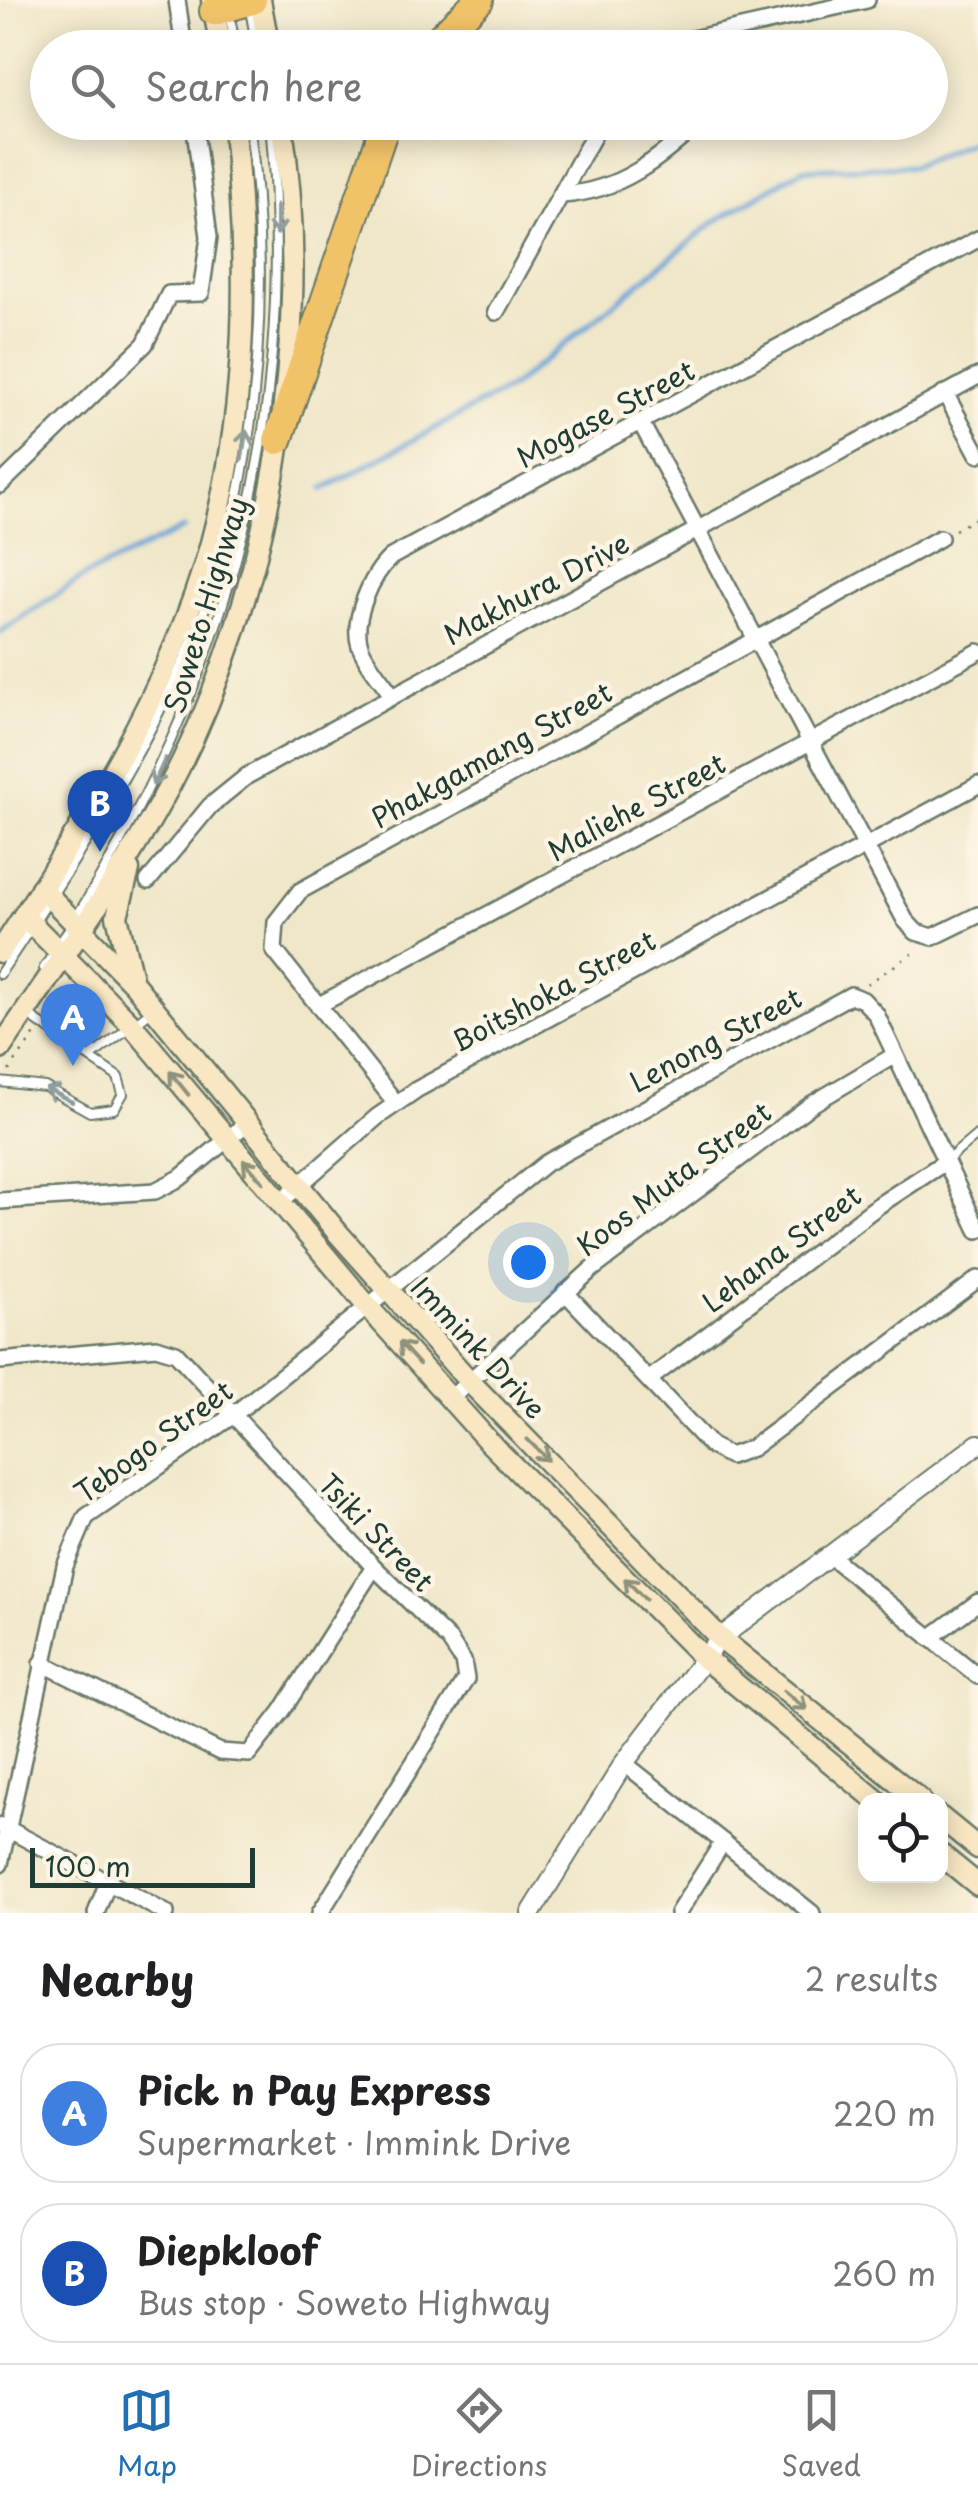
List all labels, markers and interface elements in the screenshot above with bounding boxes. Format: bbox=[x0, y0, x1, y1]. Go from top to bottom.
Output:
search box bbox=[30, 30, 948, 140]
text: Search here bbox=[145, 57, 362, 114]
icon: search bbox=[65, 58, 120, 113]
one-way arrow bbox=[267, 203, 286, 235]
street label: Mogase Street bbox=[508, 348, 702, 478]
one-way arrow bbox=[236, 430, 254, 462]
street label: Soweto Highway bbox=[152, 492, 258, 718]
street label: Makhura Drive bbox=[436, 521, 636, 655]
street label: Phakgamang Street bbox=[363, 670, 619, 838]
street label: Maliehe Street bbox=[539, 741, 733, 871]
one-way arrow bbox=[148, 756, 167, 786]
pin: B bbox=[68, 770, 132, 852]
street label: Boitshoka Street bbox=[443, 918, 663, 1062]
street label: Lenong Street bbox=[621, 975, 809, 1103]
pin: A bbox=[40, 984, 106, 1066]
one-way arrow bbox=[168, 1071, 190, 1097]
one-way arrow bbox=[44, 1085, 74, 1104]
street label: Koos Muta Street bbox=[566, 1090, 780, 1266]
one-way arrow bbox=[242, 1159, 265, 1185]
street label: Lehana Street bbox=[692, 1174, 870, 1322]
your location bbox=[503, 1237, 554, 1288]
street label: Immink Drive bbox=[401, 1266, 557, 1428]
one-way arrow bbox=[398, 1341, 421, 1366]
street label: Tebogo Street bbox=[65, 1369, 241, 1513]
one-way arrow bbox=[525, 1438, 549, 1462]
street label: Tsiki Street bbox=[309, 1463, 445, 1601]
one-way arrow bbox=[623, 1577, 647, 1601]
one-way arrow bbox=[782, 1689, 808, 1711]
map controls bbox=[858, 1793, 948, 1883]
button: locate bbox=[858, 1793, 948, 1883]
scale bar bbox=[30, 1843, 255, 1888]
text: 100 m bbox=[45, 1844, 131, 1887]
text: Nearby bbox=[40, 1947, 194, 2010]
text: 2 results bbox=[805, 1954, 938, 2002]
text: Pick n Pay Express bbox=[137, 2061, 491, 2118]
text: A bbox=[62, 2089, 87, 2137]
text: 220 m bbox=[833, 2089, 936, 2137]
text: Supermarket · Immink Drive bbox=[137, 2118, 571, 2166]
text: Diepkloof bbox=[137, 2221, 318, 2278]
text: B bbox=[64, 2249, 85, 2297]
text: 260 m bbox=[832, 2249, 936, 2297]
text: Bus stop · Soweto Highway bbox=[137, 2278, 551, 2326]
tab: Map bbox=[117, 2383, 177, 2486]
tab: Directions bbox=[411, 2383, 547, 2486]
tab: Saved bbox=[781, 2383, 861, 2486]

